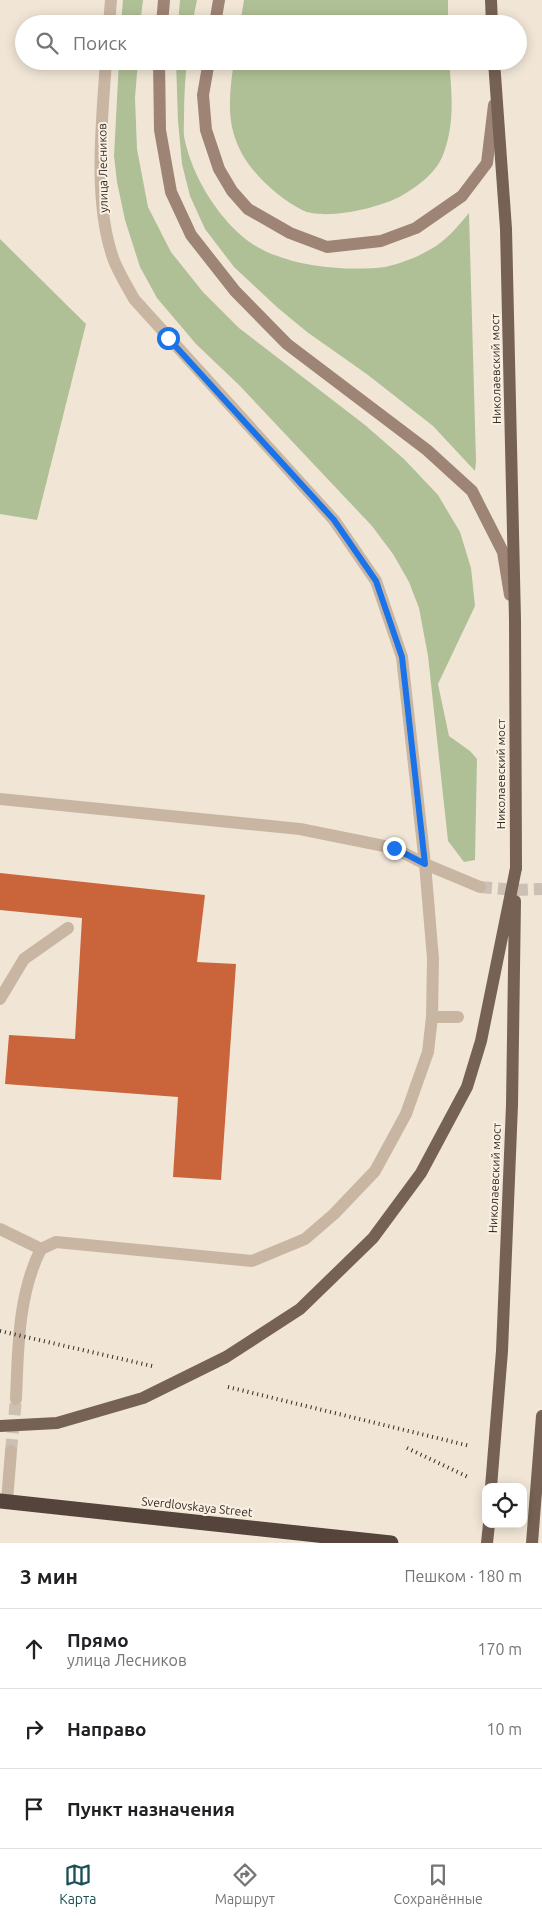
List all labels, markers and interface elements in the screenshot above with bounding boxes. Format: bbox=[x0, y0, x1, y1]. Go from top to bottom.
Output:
search box bbox=[15, 15, 527, 70]
icon: search bbox=[33, 29, 61, 57]
text: Поиск bbox=[73, 32, 127, 54]
street label: улица Лесников bbox=[95, 123, 110, 213]
street label: Николаевский мост bbox=[488, 313, 503, 424]
route start bbox=[157, 327, 180, 350]
street label: Николаевский мост bbox=[494, 718, 507, 829]
route end bbox=[383, 837, 406, 860]
street label: Николаевский мост bbox=[486, 1122, 503, 1233]
map controls bbox=[482, 1483, 527, 1528]
button: locate bbox=[482, 1483, 527, 1528]
street label: Sverdlovskaya Street bbox=[141, 1494, 254, 1519]
text: 3 мин bbox=[20, 1564, 78, 1588]
text: Пешком · 180 m bbox=[404, 1567, 522, 1585]
text: Прямо bbox=[67, 1629, 129, 1651]
icon: ahead bbox=[20, 1635, 48, 1663]
text: 170 m bbox=[477, 1640, 522, 1658]
text: улица Лесников bbox=[67, 1651, 187, 1669]
icon: right bbox=[20, 1715, 48, 1743]
text: Направо bbox=[67, 1718, 147, 1740]
text: 10 m bbox=[486, 1720, 522, 1738]
icon: arrive bbox=[20, 1795, 48, 1823]
text: Пункт назначения bbox=[67, 1798, 235, 1820]
tab: Карта bbox=[59, 1861, 96, 1907]
tab: Маршрут bbox=[215, 1861, 275, 1907]
tab: Сохранённые bbox=[393, 1861, 483, 1907]

